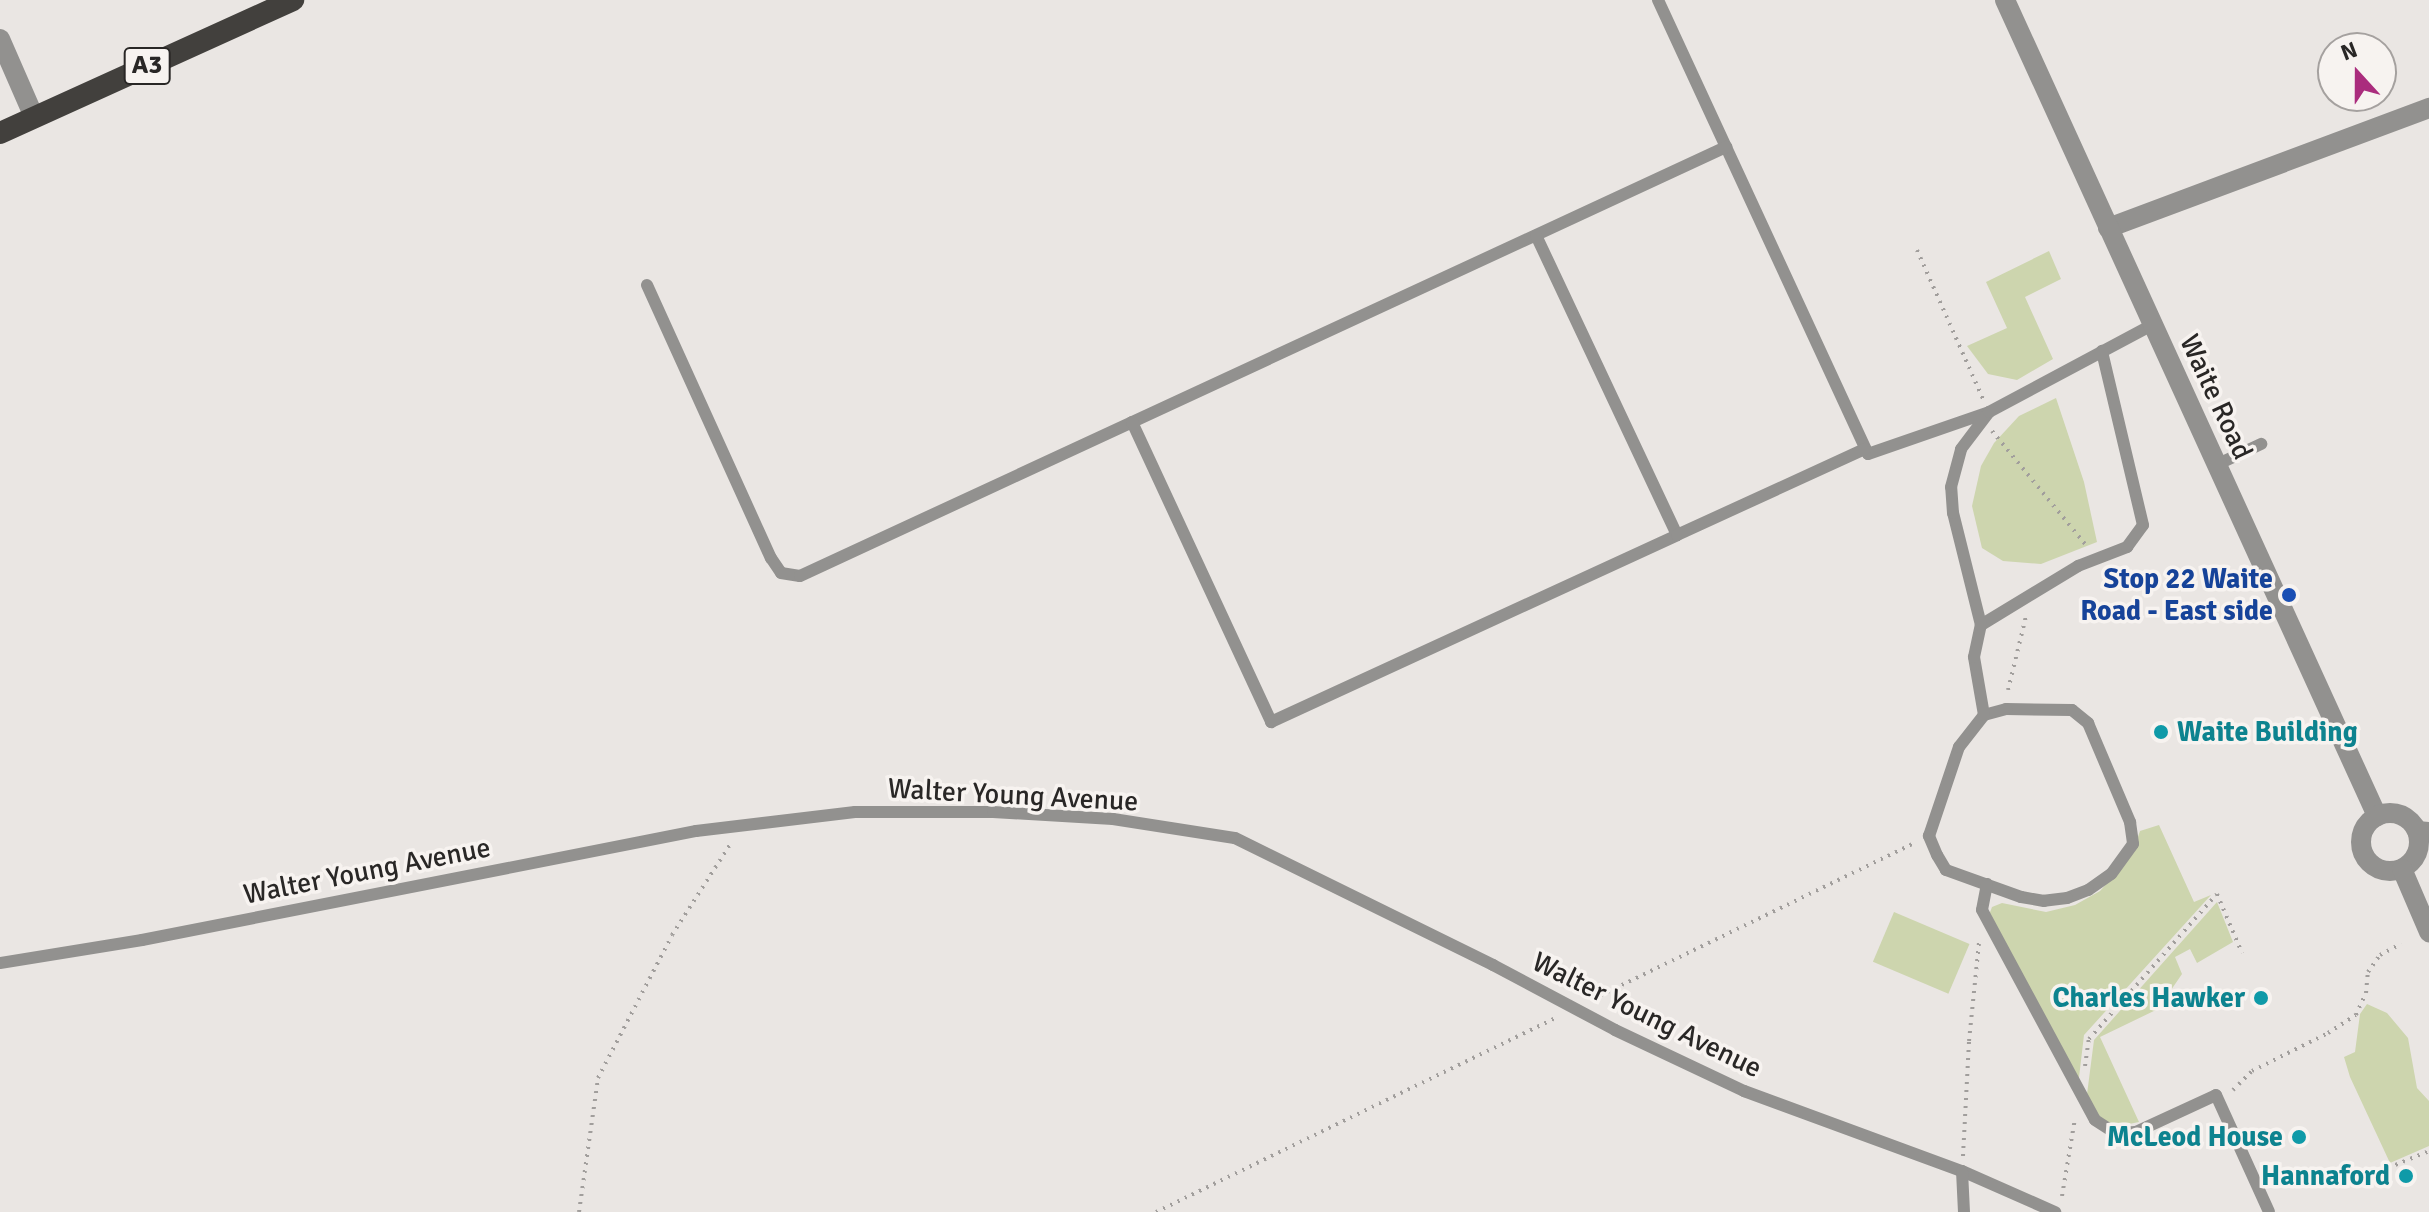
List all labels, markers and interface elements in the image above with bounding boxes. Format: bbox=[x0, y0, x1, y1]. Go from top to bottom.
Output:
north arrow bbox=[2317, 32, 2397, 112]
text: N bbox=[2337, 36, 2361, 66]
road number: A3 bbox=[123, 44, 171, 88]
street label: Waite Road bbox=[2172, 329, 2260, 465]
place label: Stop 22 Waite Road - East side bbox=[2080, 562, 2273, 628]
marker: Stop 22 Waite Road - East side bbox=[2280, 586, 2298, 604]
place label: Waite Building bbox=[2177, 715, 2358, 749]
marker: Waite Building bbox=[2152, 723, 2170, 741]
street label: Walter Young Avenue bbox=[887, 772, 1139, 818]
street label: Walter Young Avenue bbox=[241, 831, 493, 911]
street label: Walter Young Avenue bbox=[1527, 945, 1767, 1085]
place label: Charles Hawker bbox=[2053, 981, 2245, 1015]
marker: Charles Hawker bbox=[2252, 989, 2270, 1007]
place label: McLeod House bbox=[2107, 1120, 2283, 1154]
marker: McLeod House bbox=[2290, 1128, 2308, 1146]
place label: Hannaford bbox=[2261, 1159, 2390, 1193]
marker: Hannaford bbox=[2397, 1167, 2415, 1185]

